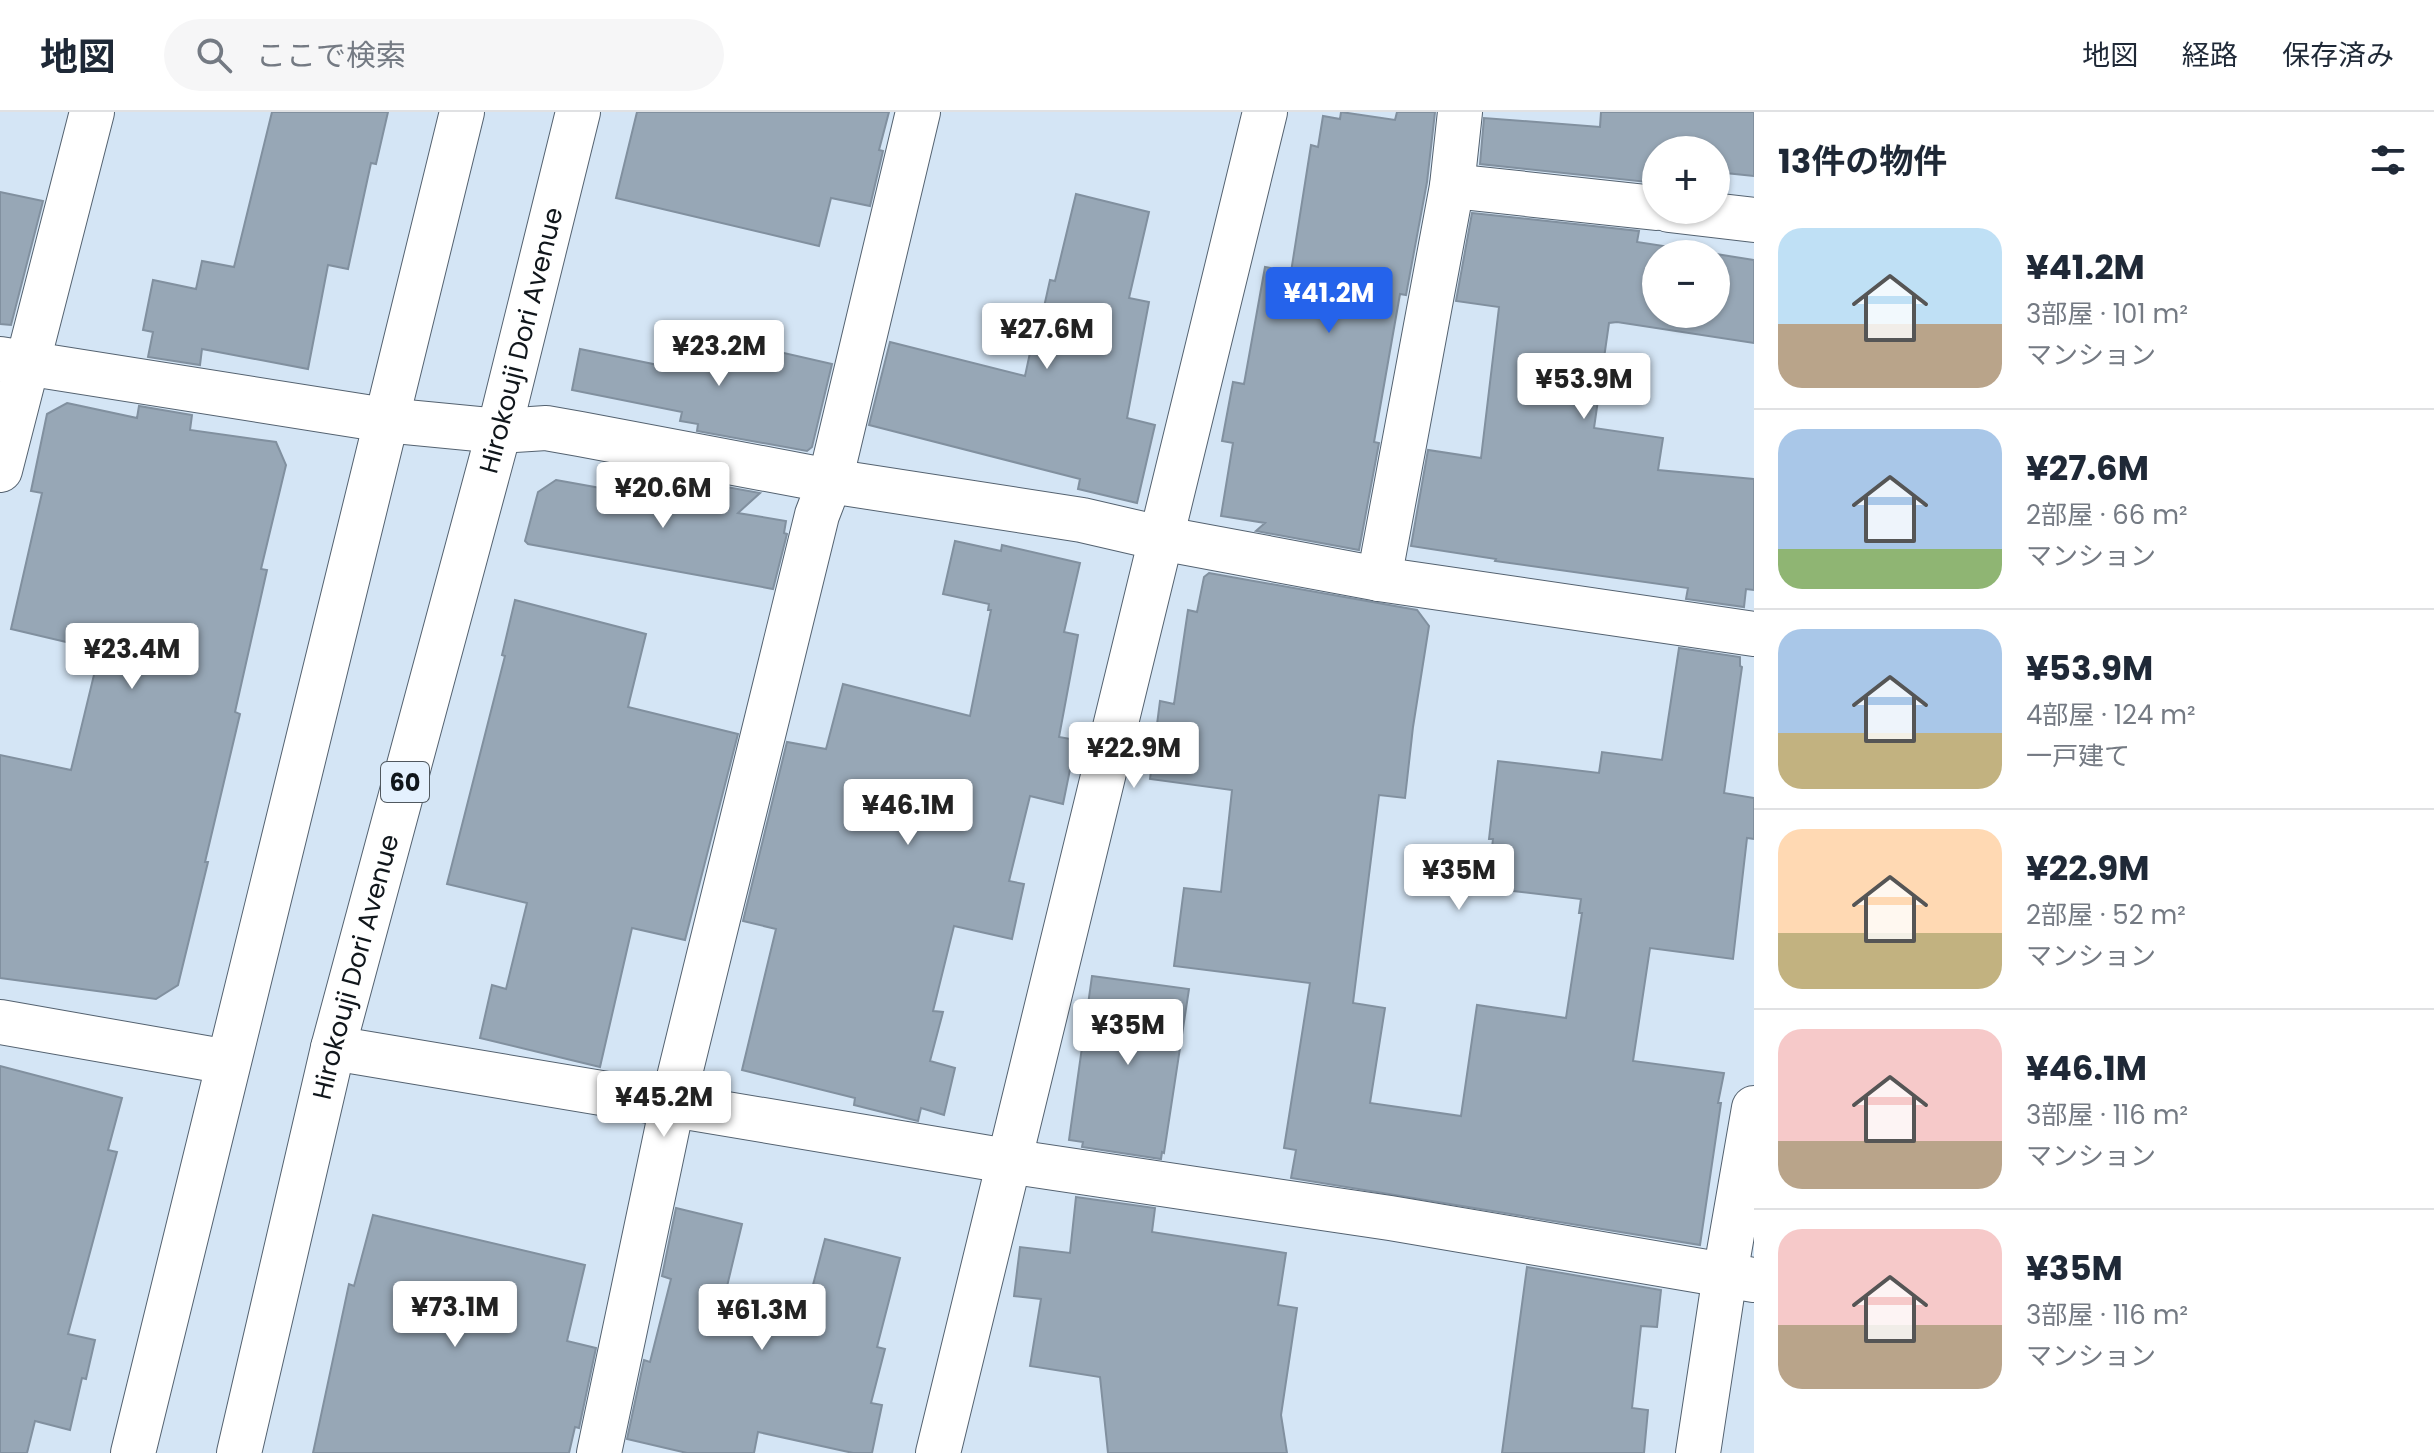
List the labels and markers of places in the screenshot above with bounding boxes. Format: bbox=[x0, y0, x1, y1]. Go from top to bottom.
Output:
pin: ¥41.2M bbox=[1264, 267, 1394, 335]
pin: ¥27.6M bbox=[982, 303, 1112, 371]
pin: ¥23.2M bbox=[654, 320, 784, 388]
pin: ¥53.9M bbox=[1519, 353, 1649, 421]
pin: ¥20.6M bbox=[598, 462, 728, 530]
pin: ¥23.4M bbox=[67, 623, 197, 691]
pin: ¥22.9M bbox=[1069, 722, 1199, 790]
pin: ¥46.1M bbox=[843, 779, 973, 847]
pin: ¥35M bbox=[1412, 844, 1506, 912]
pin: ¥35M bbox=[1081, 999, 1175, 1067]
pin: ¥45.2M bbox=[599, 1071, 729, 1139]
pin: ¥73.1M bbox=[390, 1281, 520, 1349]
pin: ¥61.3M bbox=[697, 1284, 827, 1352]

